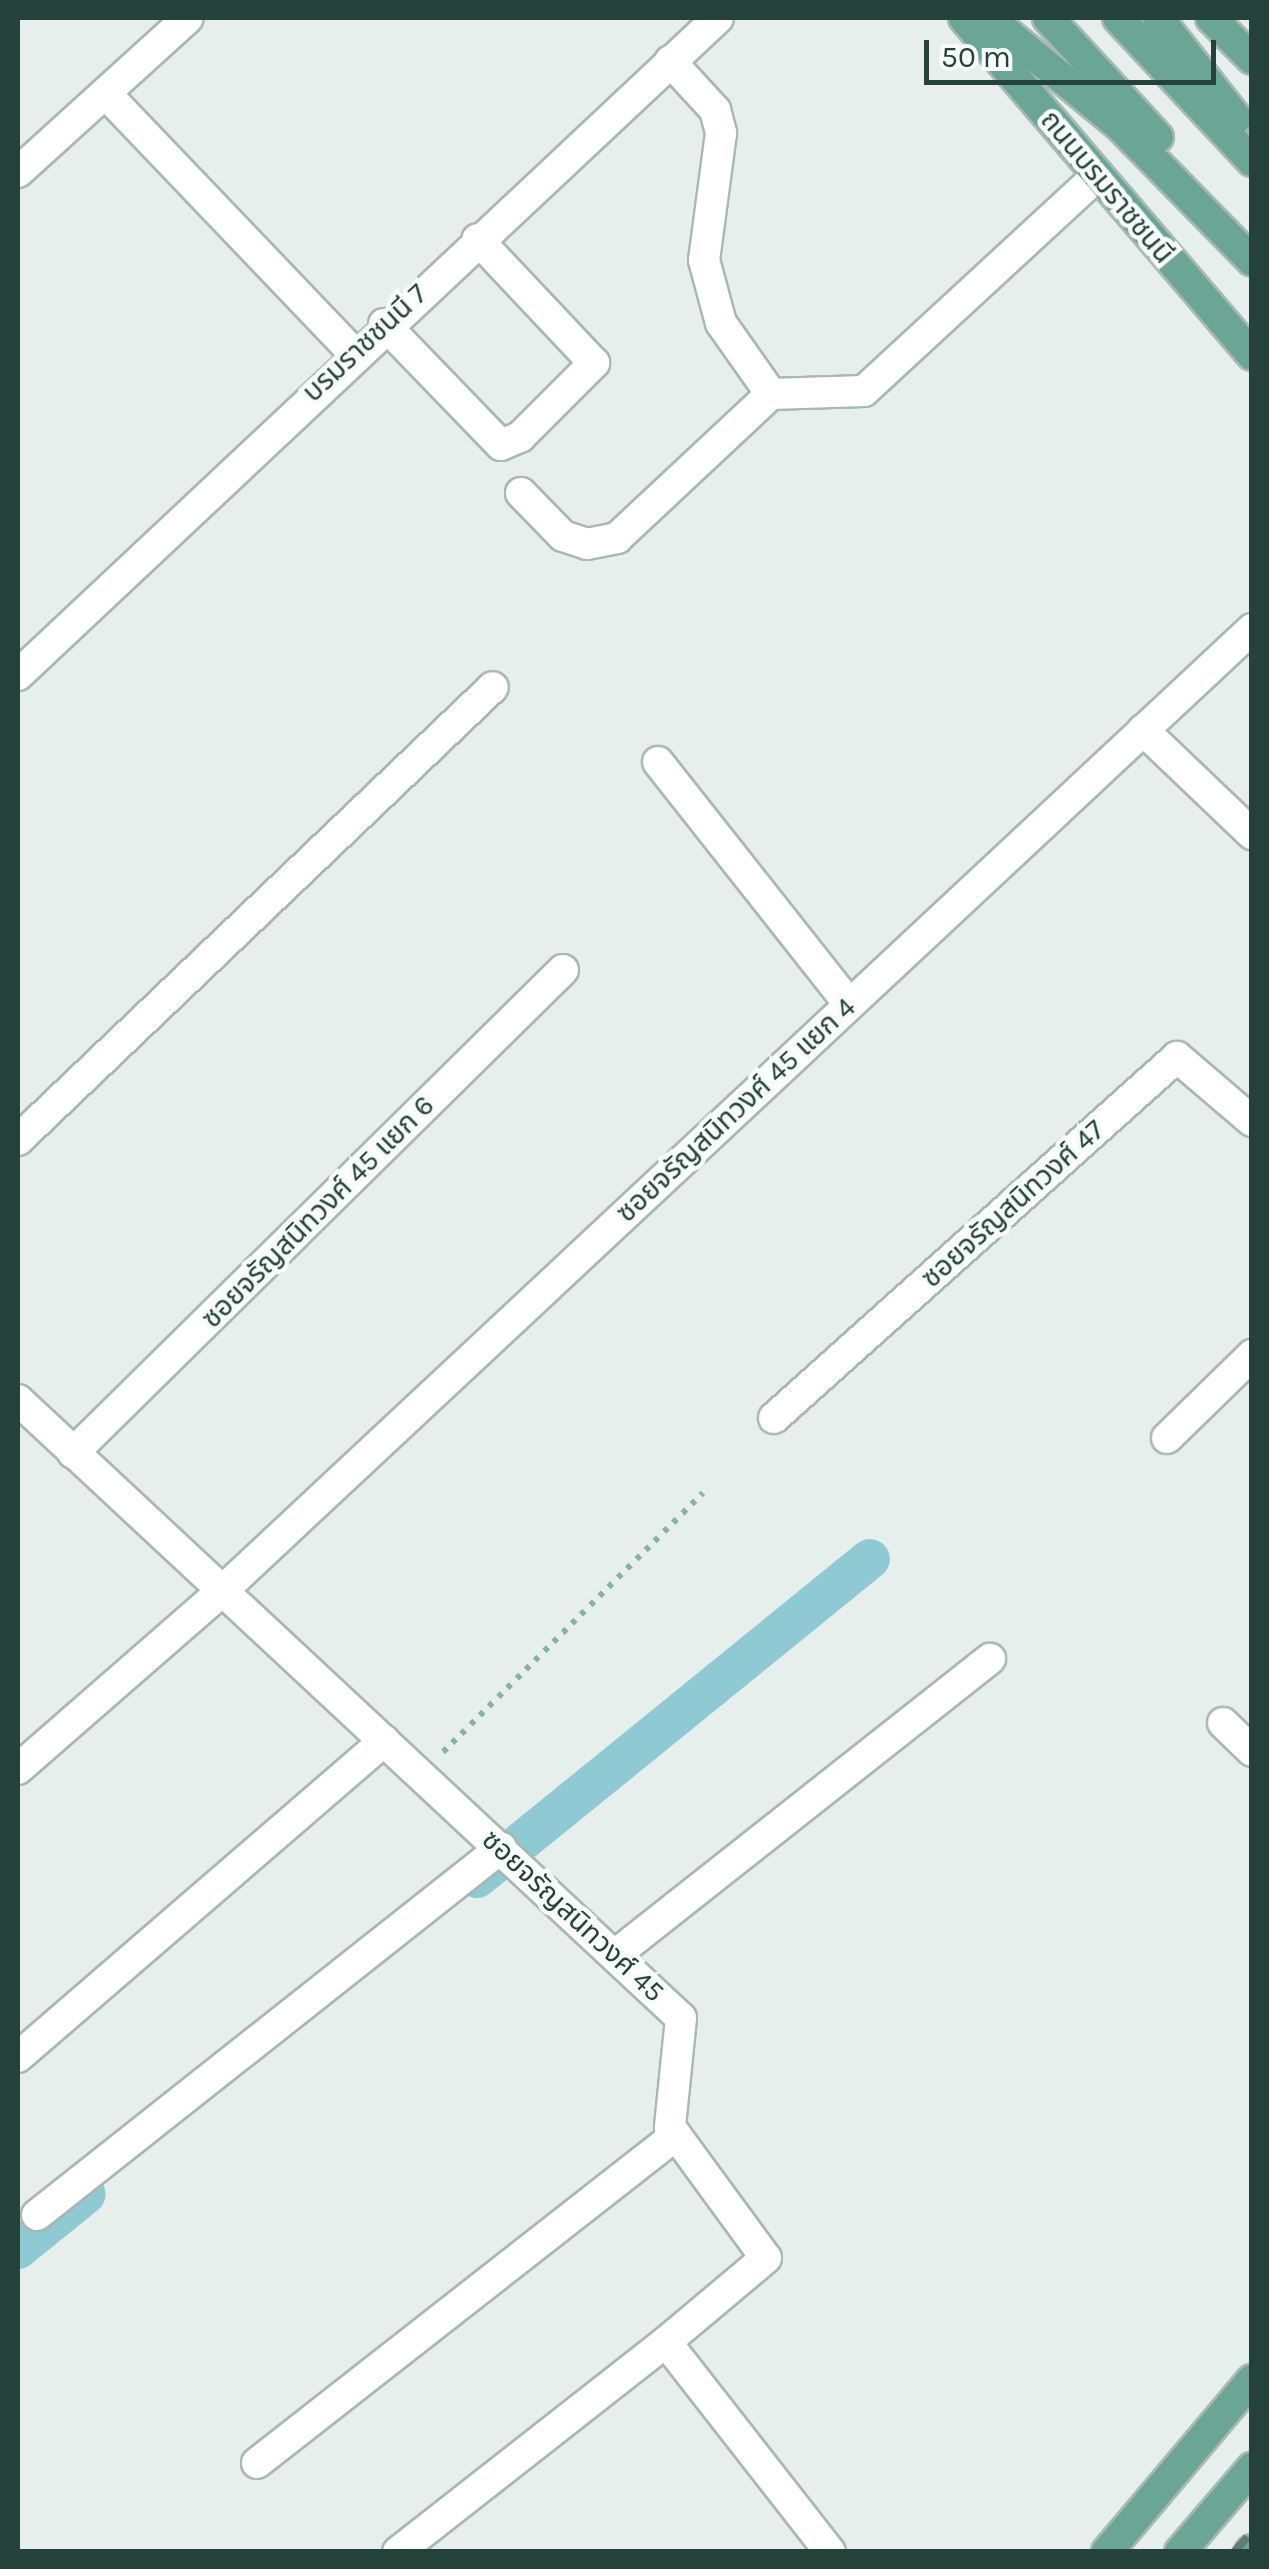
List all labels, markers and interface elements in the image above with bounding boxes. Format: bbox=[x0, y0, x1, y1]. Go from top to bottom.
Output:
scale bar bbox=[929, 20, 1222, 82]
text: 50 m bbox=[941, 39, 1011, 75]
street label: ถนนบรมราชชนนี bbox=[1033, 104, 1181, 270]
street label: บรมราชชนนี 7 bbox=[296, 277, 434, 409]
street label: ซอยจรัญสนิทวงศ์ 45 แยก 4 bbox=[610, 990, 862, 1230]
street label: ซอยจรัญสนิทวงศ์ 45 แยก 6 bbox=[195, 1089, 441, 1335]
street label: ซอยจรัญสนิทวงศ์ 47 bbox=[915, 1113, 1111, 1295]
street label: ซอยจรัญสนิทวงศ์ 45 bbox=[475, 1823, 671, 2009]

